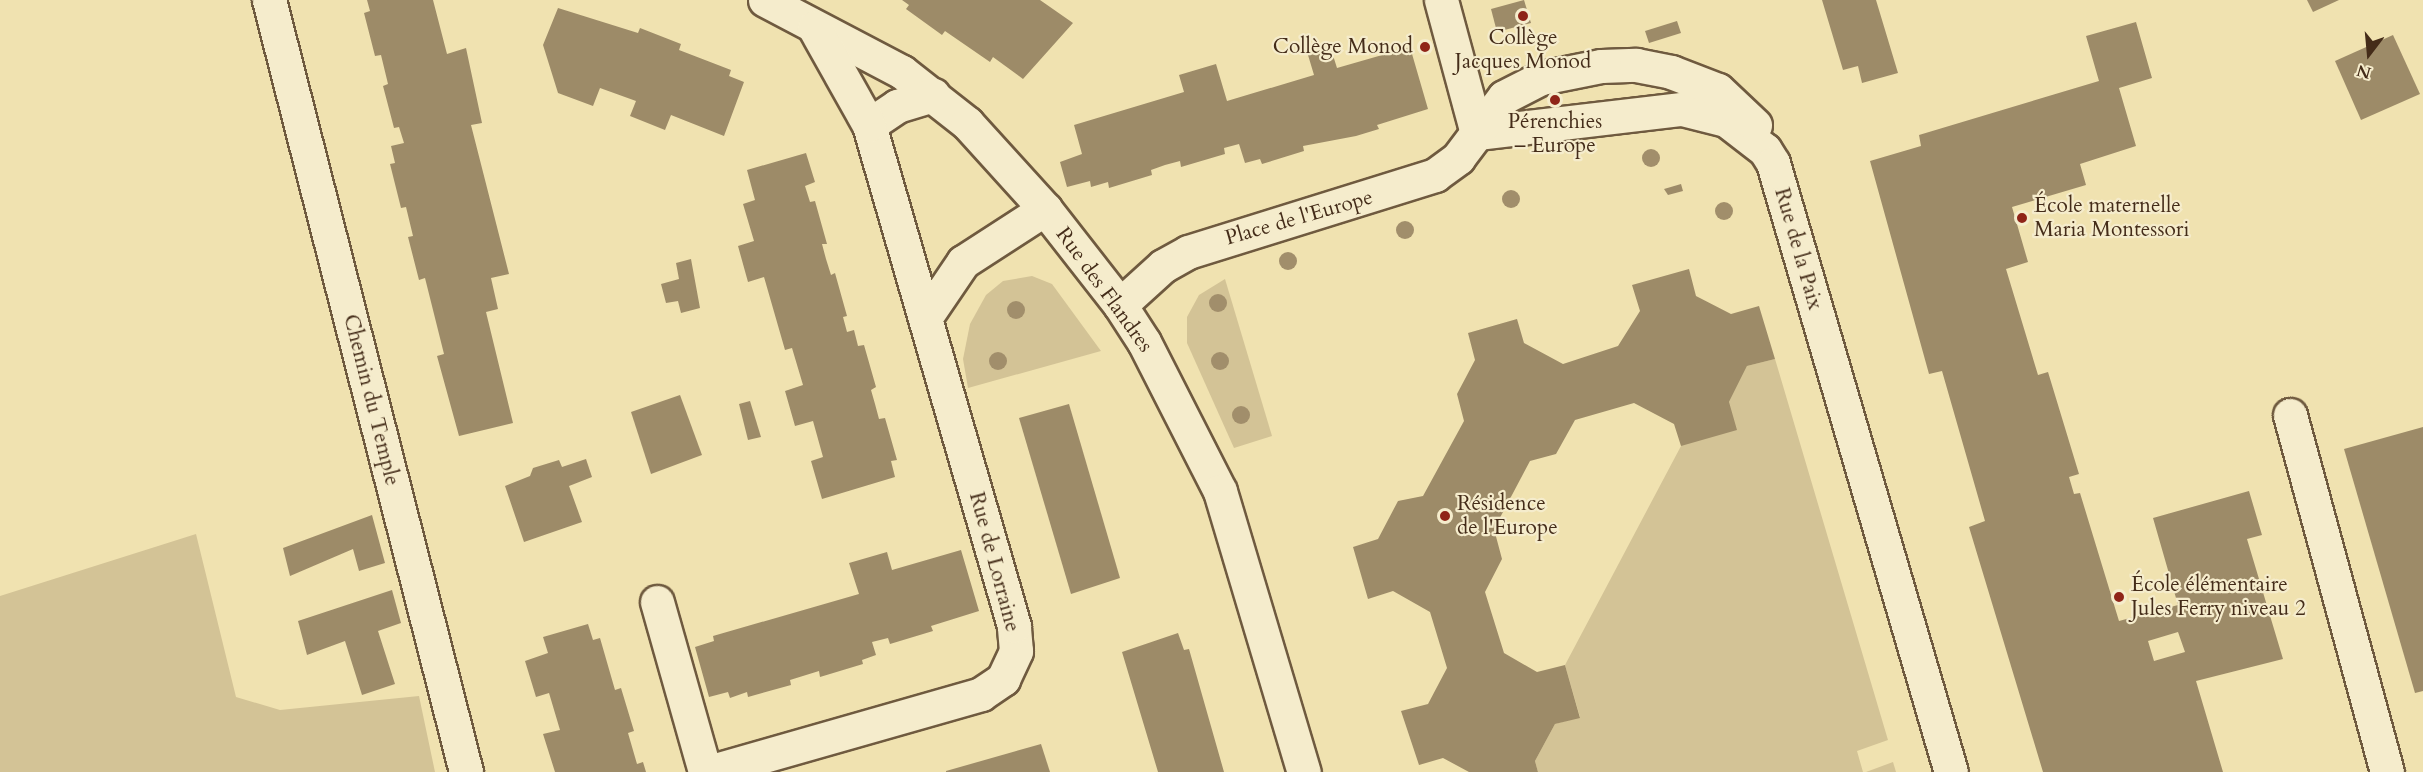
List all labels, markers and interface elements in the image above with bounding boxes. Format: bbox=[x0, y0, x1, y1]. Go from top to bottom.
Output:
marker: Collège Jacques Monod bbox=[1516, 9, 1530, 23]
north arrow bbox=[2339, 24, 2399, 84]
place label: Collège Jacques Monod bbox=[1455, 25, 1591, 75]
place label: Collège Monod bbox=[1273, 34, 1413, 60]
marker: Collège Monod bbox=[1418, 40, 1432, 54]
text: N bbox=[2354, 59, 2374, 84]
marker: Pérenchies – Europe bbox=[1548, 93, 1562, 107]
place label: Pérenchies – Europe bbox=[1508, 109, 1602, 159]
street label: Place de l'Europe bbox=[1222, 185, 1376, 251]
street label: Rue de la Paix bbox=[1769, 185, 1827, 313]
place label: École maternelle Maria Montessori bbox=[2034, 193, 2189, 243]
marker: École maternelle Maria Montessori bbox=[2015, 211, 2029, 225]
street label: Rue des Flandres bbox=[1050, 223, 1158, 357]
street label: Chemin du Temple bbox=[338, 312, 404, 488]
street label: Rue de Lorraine bbox=[963, 489, 1025, 635]
place label: Résidence de l'Europe bbox=[1457, 491, 1558, 541]
marker: Résidence de l'Europe bbox=[1438, 509, 1452, 523]
place label: École élémentaire Jules Ferry niveau 2 bbox=[2131, 572, 2306, 622]
marker: École élémentaire Jules Ferry niveau 2 bbox=[2112, 590, 2126, 604]

